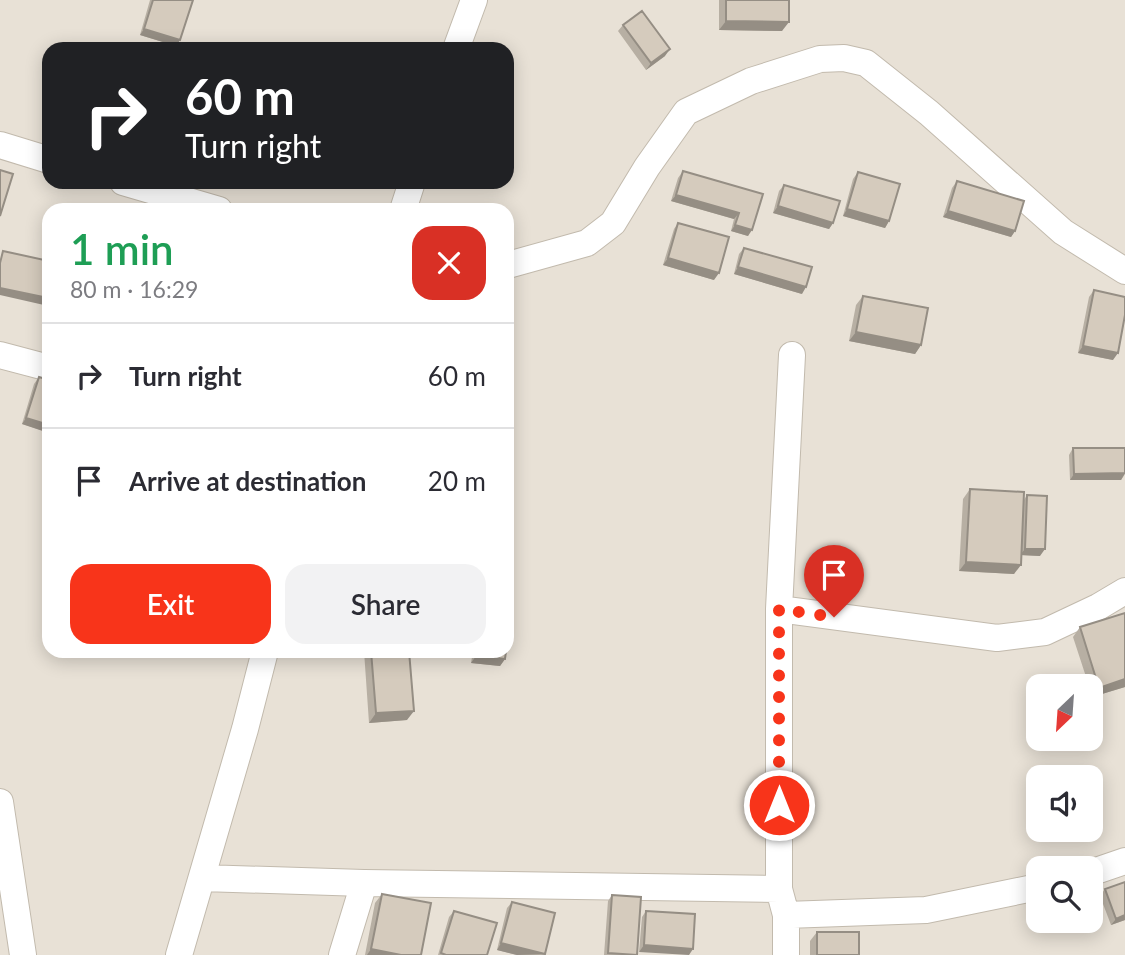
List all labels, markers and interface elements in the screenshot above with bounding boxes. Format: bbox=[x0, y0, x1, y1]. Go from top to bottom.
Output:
text: 60 m bbox=[185, 67, 295, 125]
icon: right bbox=[70, 70, 161, 161]
text: Turn right bbox=[185, 126, 321, 165]
text: 1 min bbox=[70, 224, 174, 274]
button: close bbox=[412, 226, 486, 300]
text: 80 m · 16:29 bbox=[70, 275, 198, 303]
icon: right bbox=[70, 357, 108, 395]
text: Turn right bbox=[129, 360, 242, 392]
text: 60 m bbox=[428, 360, 486, 392]
icon: arrive bbox=[70, 462, 108, 500]
text: Arrive at destination bbox=[129, 465, 366, 497]
text: 20 m bbox=[428, 465, 486, 497]
pin bbox=[804, 545, 864, 617]
icon: arrive bbox=[815, 556, 853, 594]
button: Exit bbox=[70, 564, 271, 644]
button: Share bbox=[285, 564, 486, 644]
north arrow bbox=[1026, 674, 1102, 751]
map controls bbox=[1026, 674, 1103, 933]
button: sound bbox=[1026, 765, 1103, 842]
position arrow bbox=[742, 768, 816, 842]
button: search bbox=[1026, 856, 1103, 933]

